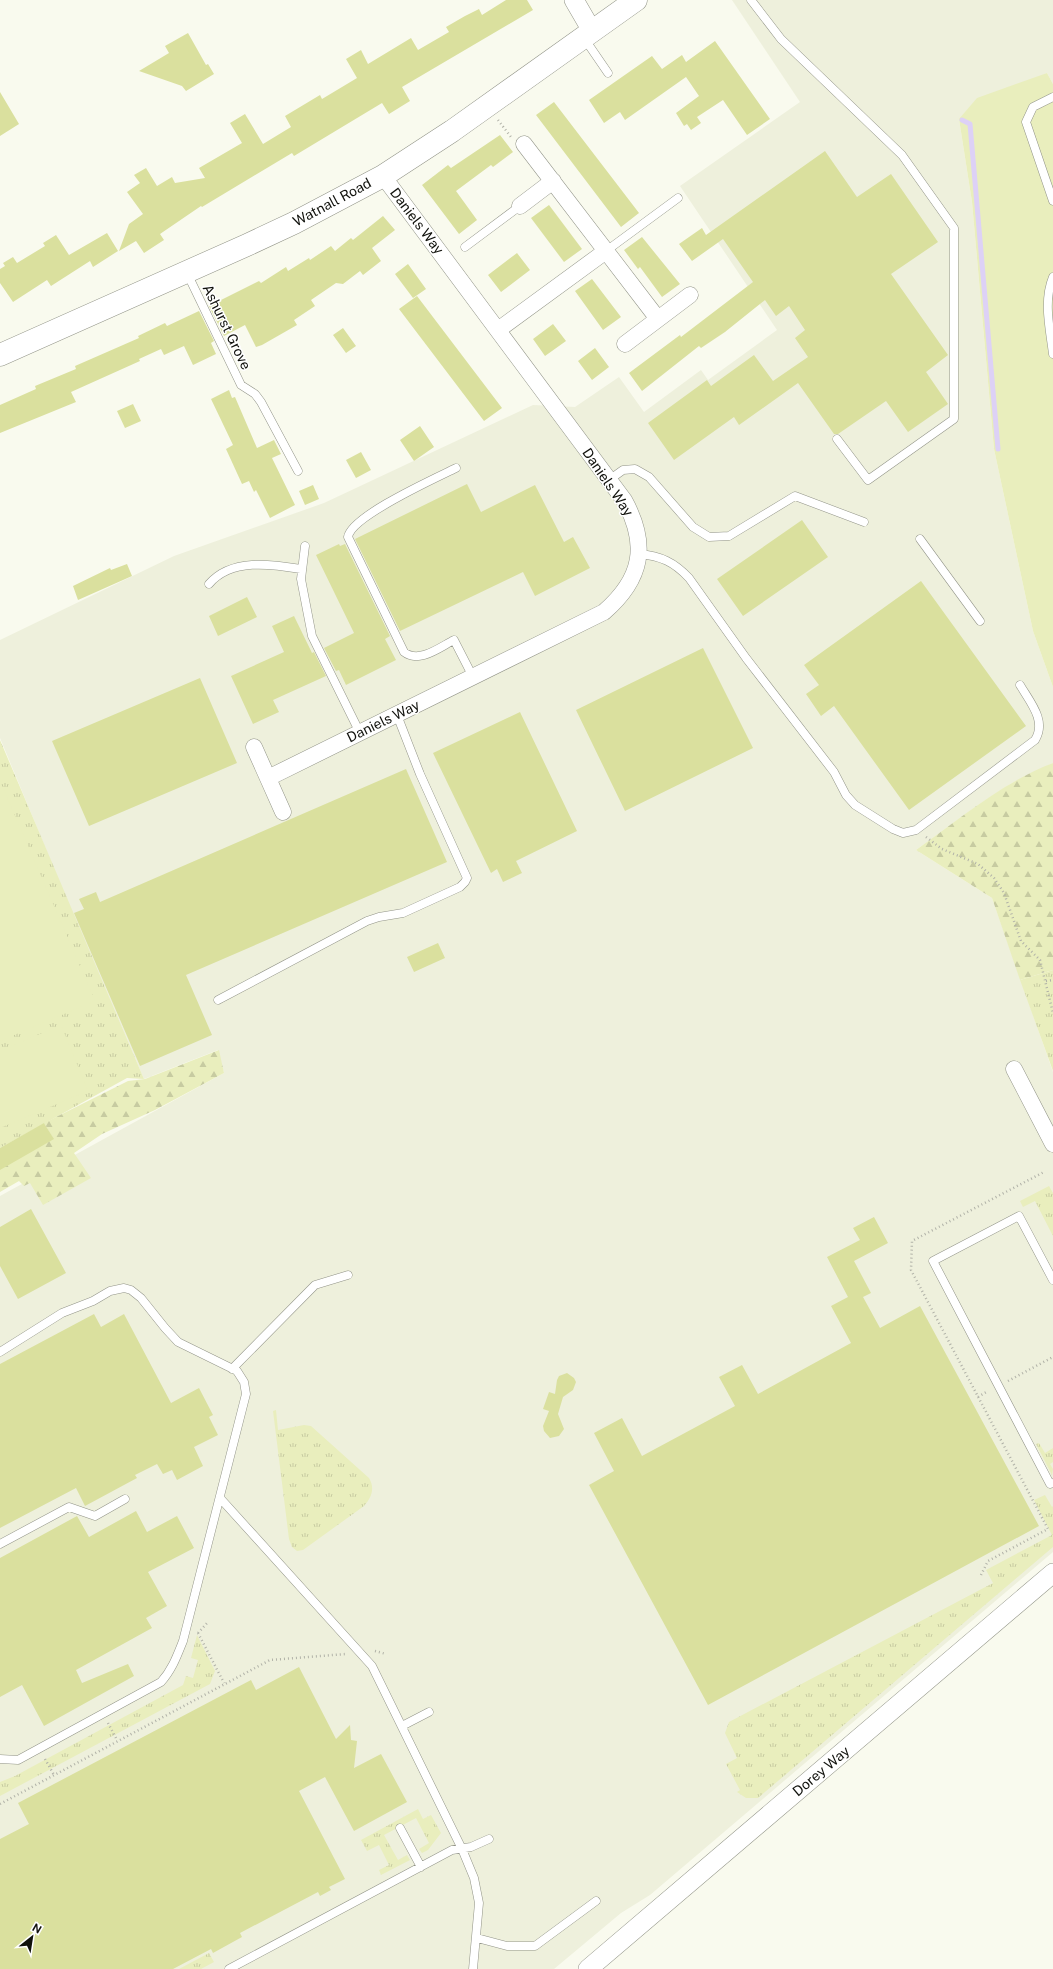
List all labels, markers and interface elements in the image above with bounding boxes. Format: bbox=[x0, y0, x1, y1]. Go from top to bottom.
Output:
street label: Watnall Road bbox=[290, 175, 374, 229]
street label: Daniels Way bbox=[387, 185, 447, 258]
street label: Ashurst Grove bbox=[200, 282, 255, 372]
street label: Daniels Way bbox=[579, 445, 637, 520]
street label: Daniels Way bbox=[344, 696, 422, 745]
street label: Dorey Way bbox=[789, 1742, 853, 1799]
north arrow bbox=[12, 1917, 52, 1957]
text: N bbox=[30, 1921, 44, 1936]

